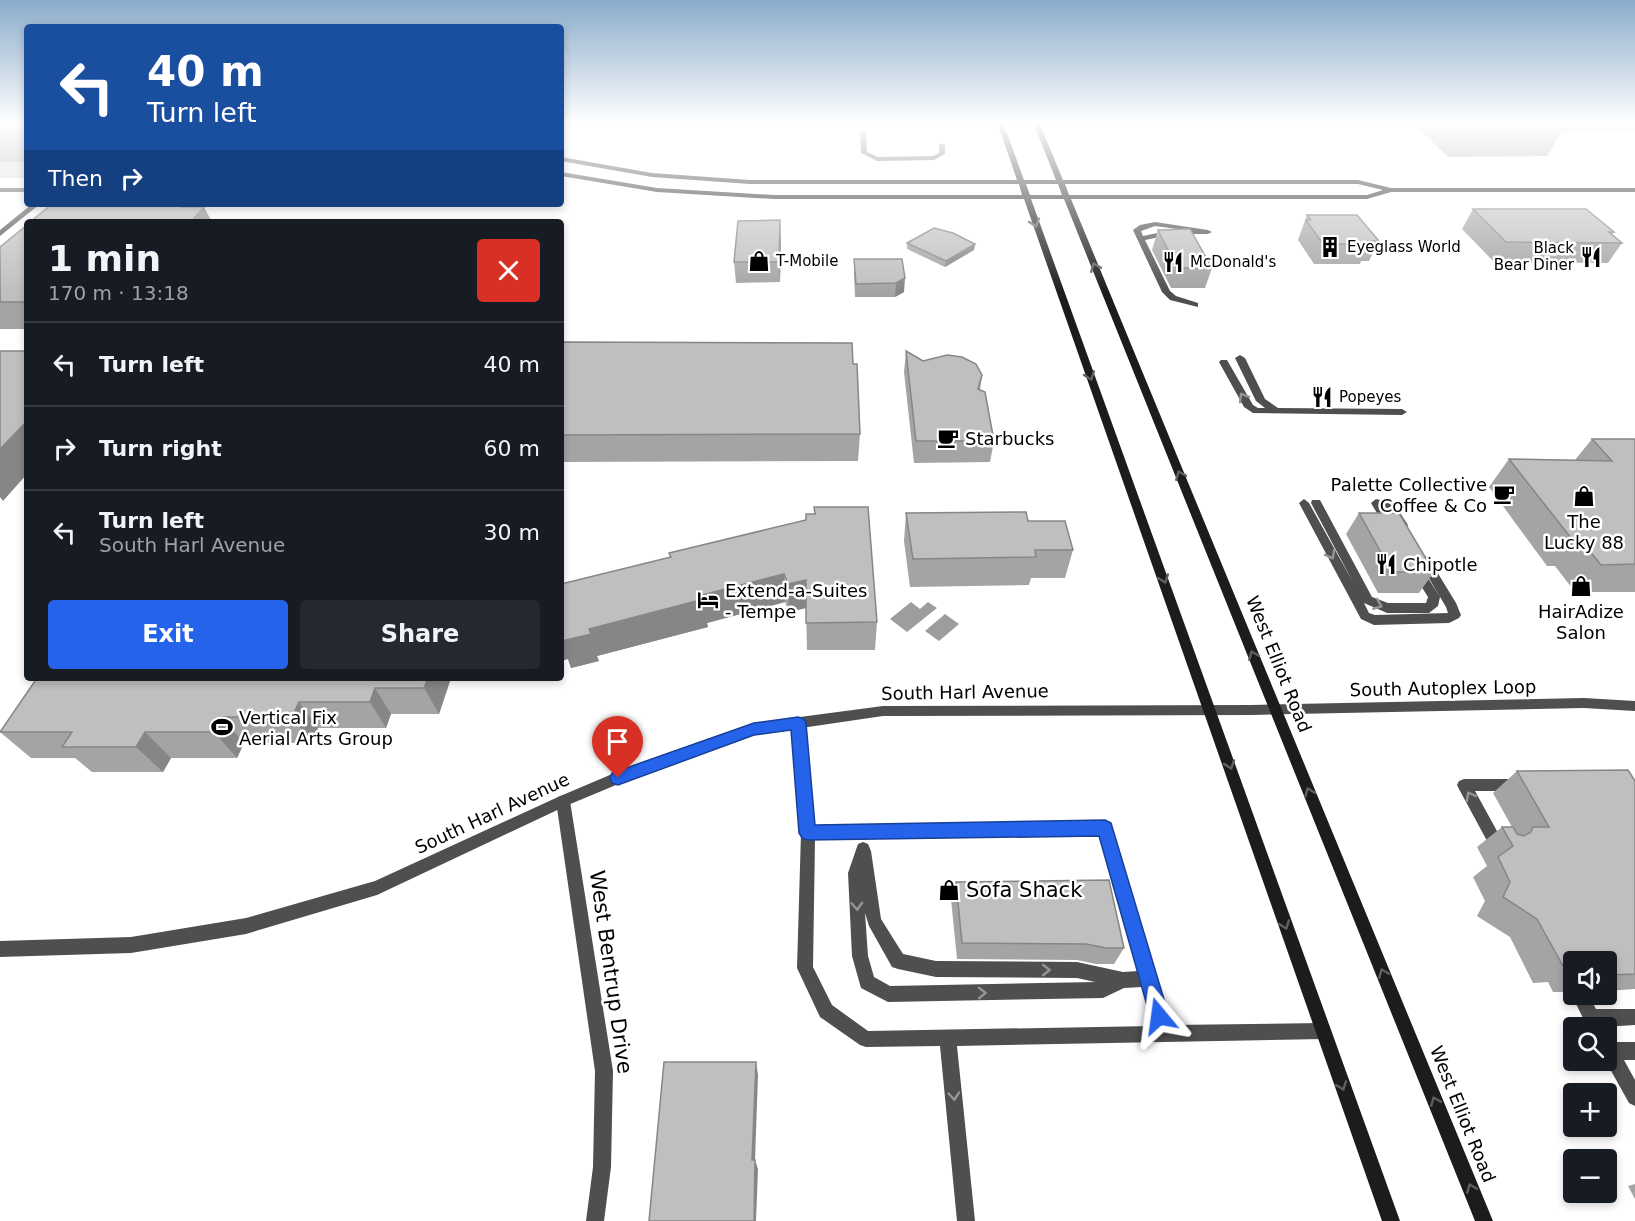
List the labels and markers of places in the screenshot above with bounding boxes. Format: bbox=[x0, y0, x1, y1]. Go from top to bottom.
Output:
building icon: Eyeglass World bbox=[1318, 235, 1342, 259]
place label: Eyeglass World bbox=[1347, 238, 1461, 256]
place label: Black Bear Diner bbox=[1494, 239, 1575, 274]
restaurant icon: Black Bear Diner bbox=[1579, 245, 1603, 269]
shop icon: T-Mobile bbox=[747, 249, 771, 273]
restaurant icon: McDonald's bbox=[1161, 250, 1185, 274]
place label: T-Mobile bbox=[775, 252, 838, 270]
place label: McDonald's bbox=[1190, 253, 1276, 271]
restaurant icon: Popeyes bbox=[1310, 385, 1334, 409]
place label: Popeyes bbox=[1339, 388, 1402, 406]
cafe icon: Starbucks bbox=[936, 426, 960, 450]
place label: Starbucks bbox=[965, 428, 1054, 449]
place label: Palette Collective Coffee & Co bbox=[1331, 474, 1487, 516]
cafe icon: Palette Collective Coffee & Co bbox=[1492, 482, 1516, 506]
shop icon: The Lucky 88 bbox=[1572, 484, 1596, 508]
place label: The Lucky 88 bbox=[1544, 511, 1624, 553]
restaurant icon: Chipotle bbox=[1374, 552, 1398, 576]
place label: Chipotle bbox=[1403, 554, 1478, 575]
shop icon: HairAdize Salon bbox=[1569, 574, 1593, 598]
place label: Extend-a-Suites - Tempe bbox=[725, 580, 867, 622]
hotel icon: Extend-a-Suites - Tempe bbox=[696, 588, 720, 612]
place label: HairAdize Salon bbox=[1538, 601, 1624, 643]
place label: Vertical Fix Aerial Arts Group bbox=[239, 707, 393, 749]
sports icon: Vertical Fix Aerial Arts Group bbox=[210, 715, 234, 739]
pin bbox=[592, 716, 643, 778]
shop icon: Sofa Shack bbox=[937, 878, 961, 902]
place label: Sofa Shack bbox=[966, 878, 1083, 902]

